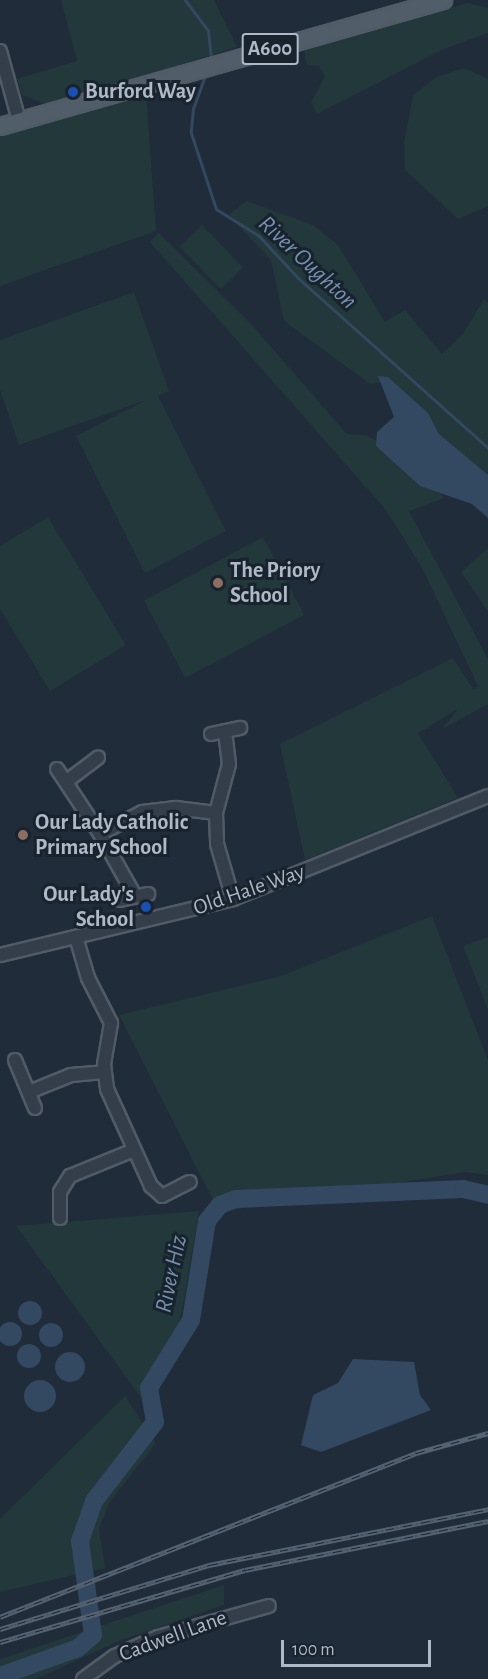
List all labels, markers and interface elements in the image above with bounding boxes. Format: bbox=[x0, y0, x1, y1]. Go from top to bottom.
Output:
road number: A600 bbox=[242, 31, 298, 67]
place label: Burford Way bbox=[85, 79, 196, 105]
marker: Burford Way bbox=[66, 85, 80, 99]
water label: River Oughton bbox=[252, 210, 362, 316]
place label: The Priory School bbox=[230, 557, 320, 608]
marker: The Priory School bbox=[211, 576, 225, 590]
place label: Our Lady Catholic Primary School bbox=[35, 809, 188, 860]
marker: Our Lady Catholic Primary School bbox=[16, 828, 30, 842]
street label: Old Hale Way bbox=[190, 859, 308, 921]
place label: Our Lady's School bbox=[43, 881, 134, 932]
marker: Our Lady's School bbox=[139, 900, 153, 914]
water label: River Hiz bbox=[150, 1233, 194, 1315]
street label: Cadwell Lane bbox=[116, 1604, 230, 1668]
scale bar bbox=[284, 1628, 434, 1666]
text: 100 m bbox=[292, 1641, 335, 1659]

